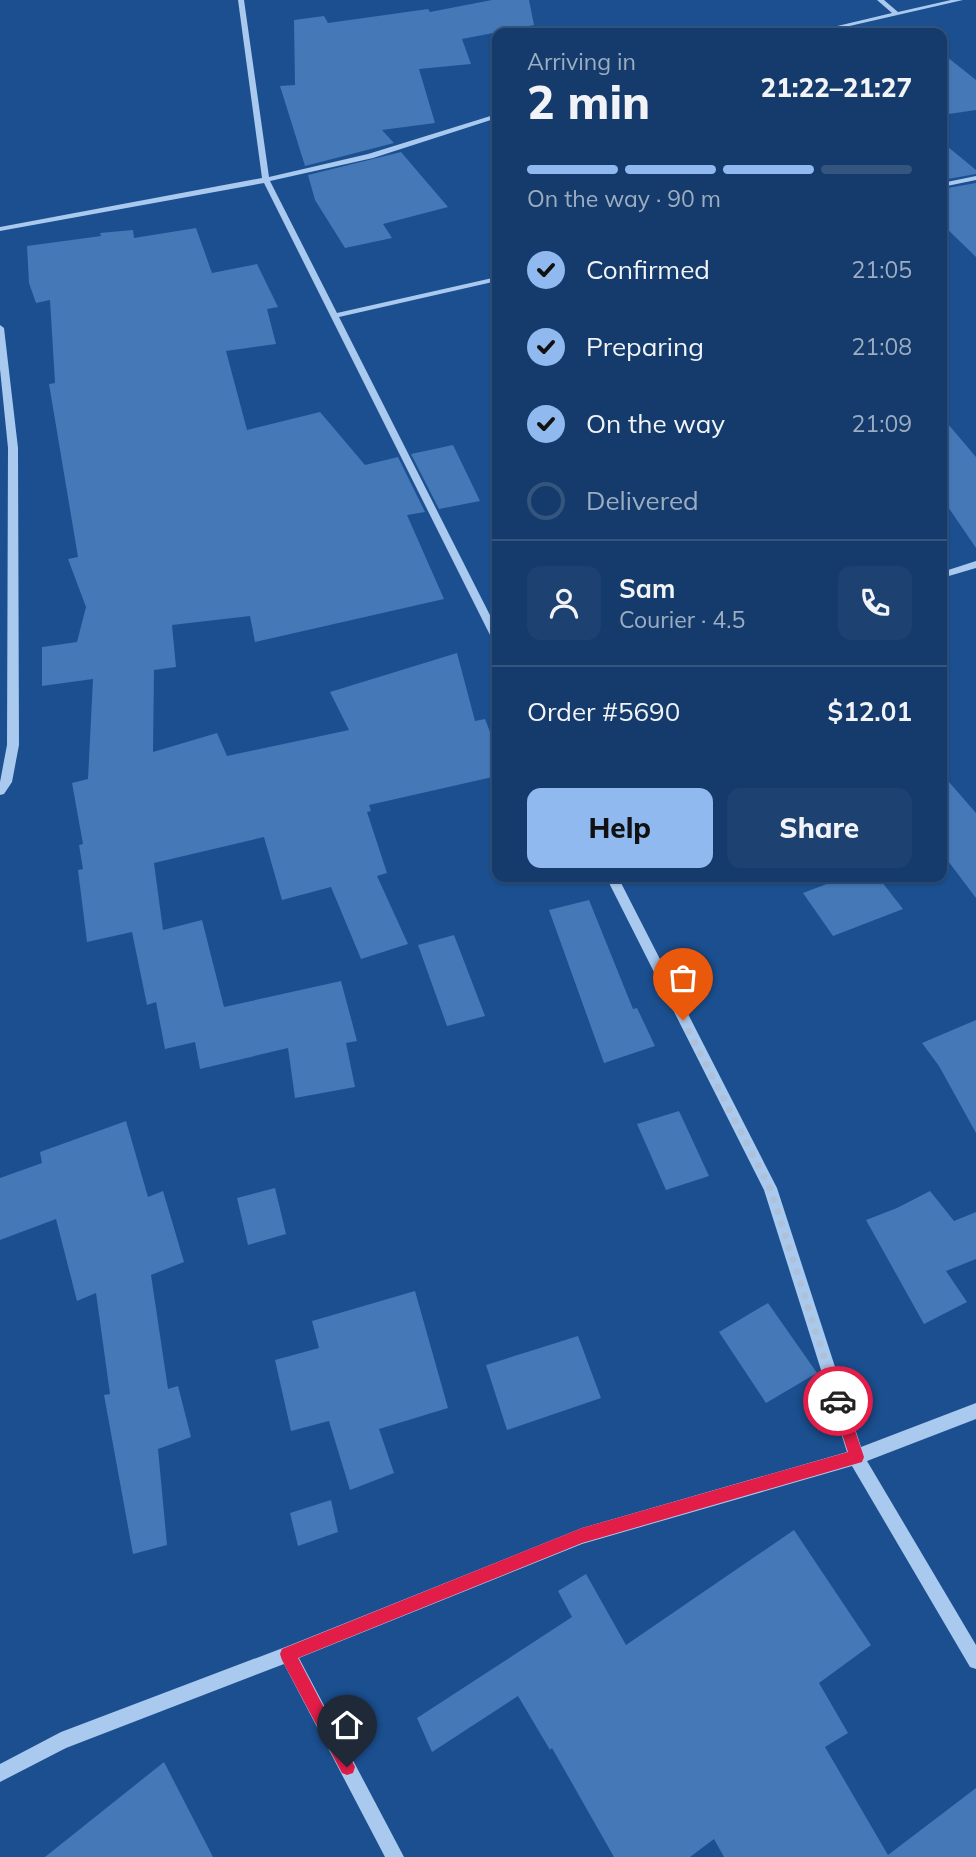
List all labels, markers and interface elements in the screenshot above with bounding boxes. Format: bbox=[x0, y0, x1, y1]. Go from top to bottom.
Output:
text: Arriving in bbox=[527, 47, 636, 76]
text: 21:22–21:27 bbox=[761, 71, 912, 104]
text: 2 min bbox=[527, 73, 650, 131]
text: On the way · 90 m bbox=[527, 184, 721, 213]
icon: check bbox=[527, 251, 565, 289]
text: Confirmed bbox=[586, 253, 710, 286]
text: 21:05 bbox=[852, 255, 912, 284]
icon: check bbox=[527, 328, 565, 366]
text: Preparing bbox=[586, 330, 704, 363]
text: 21:08 bbox=[852, 332, 912, 361]
icon: check bbox=[527, 405, 565, 443]
text: On the way bbox=[586, 407, 725, 440]
text: 21:09 bbox=[852, 409, 912, 438]
text: Delivered bbox=[586, 484, 699, 517]
button: person bbox=[527, 566, 601, 640]
button: phone bbox=[838, 566, 912, 640]
text: Sam bbox=[619, 572, 675, 605]
text: Courier · 4.5 bbox=[619, 605, 745, 634]
text: Order #5690 bbox=[527, 695, 680, 728]
text: $12.01 bbox=[828, 695, 912, 728]
button: Help bbox=[527, 788, 713, 868]
button: Share bbox=[727, 788, 912, 868]
pin bbox=[653, 948, 713, 1020]
icon: bag bbox=[664, 959, 702, 997]
courier bbox=[803, 1366, 873, 1436]
icon: car bbox=[819, 1382, 857, 1420]
pin bbox=[317, 1695, 377, 1767]
icon: home bbox=[328, 1706, 366, 1744]

